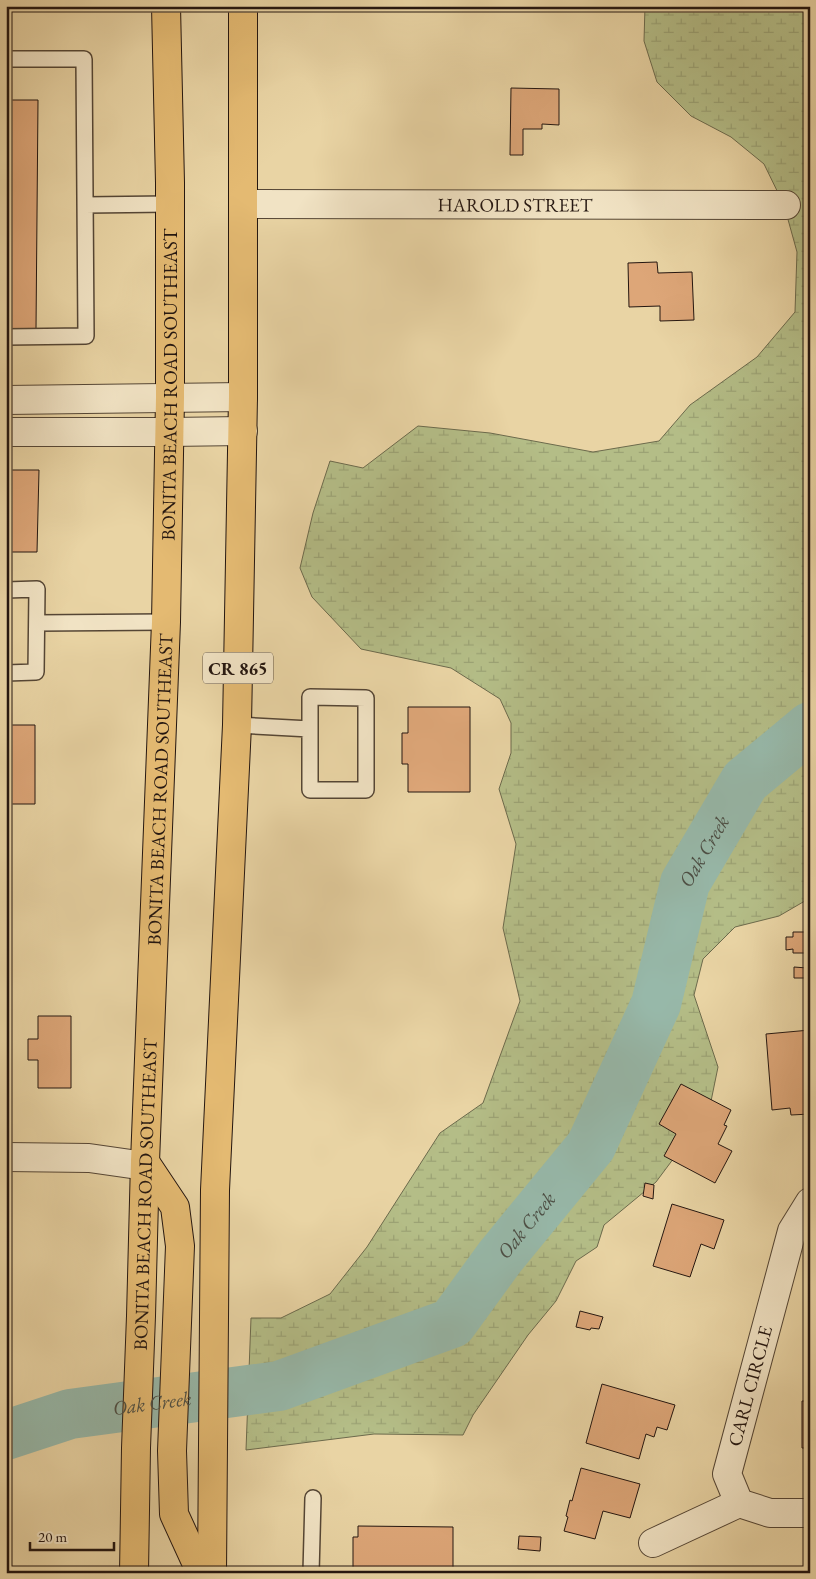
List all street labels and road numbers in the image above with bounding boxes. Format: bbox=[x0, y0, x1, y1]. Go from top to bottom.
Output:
street label: HAROLD STREET bbox=[437, 192, 593, 217]
street label: BONITA BEACH ROAD SOUTHEAST bbox=[155, 228, 183, 541]
street label: BONITA BEACH ROAD SOUTHEAST bbox=[141, 633, 178, 946]
road number: CR 865 bbox=[203, 652, 273, 684]
street label: BONITA BEACH ROAD SOUTHEAST bbox=[127, 1037, 162, 1351]
street label: CARL CIRCLE bbox=[722, 1323, 778, 1449]

